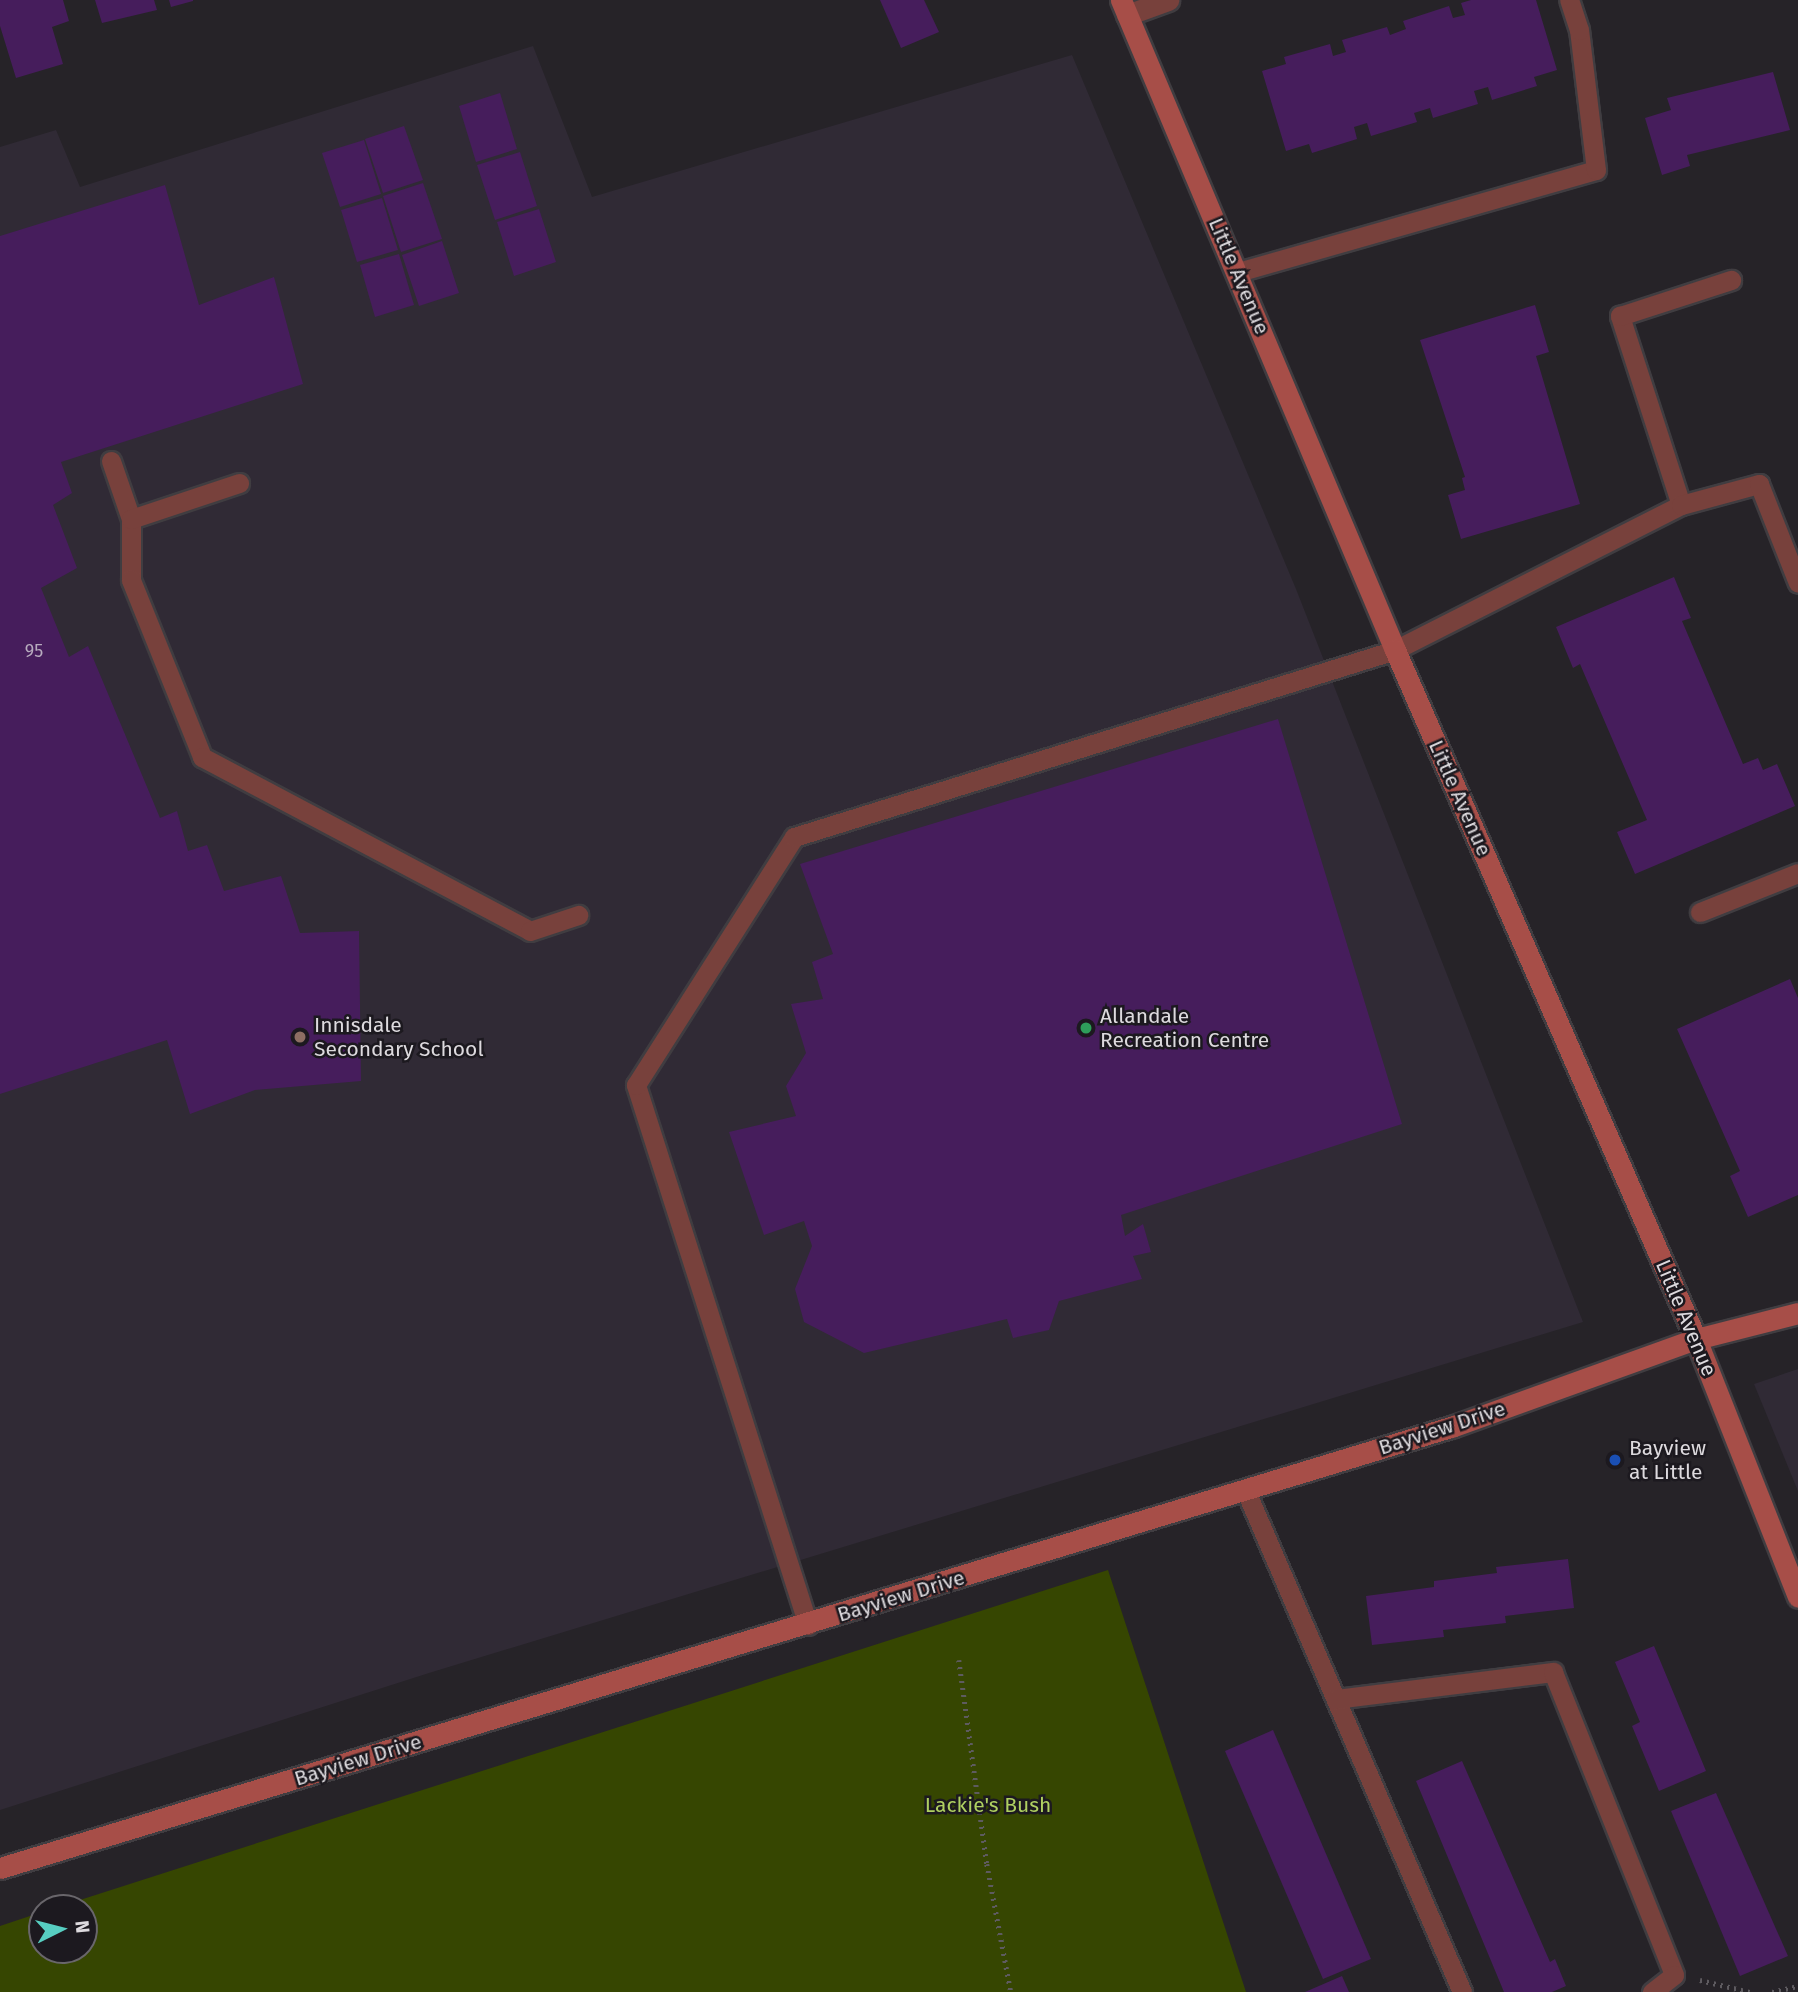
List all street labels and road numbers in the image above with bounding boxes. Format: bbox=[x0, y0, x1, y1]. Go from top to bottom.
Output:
street label: Little Avenue bbox=[1203, 214, 1275, 338]
street label: Little Avenue bbox=[1423, 736, 1497, 860]
street label: Little Avenue bbox=[1650, 1256, 1722, 1380]
street label: Bayview Drive bbox=[1375, 1396, 1509, 1460]
street label: Bayview Drive bbox=[834, 1565, 968, 1627]
street label: Bayview Drive bbox=[291, 1729, 425, 1791]

